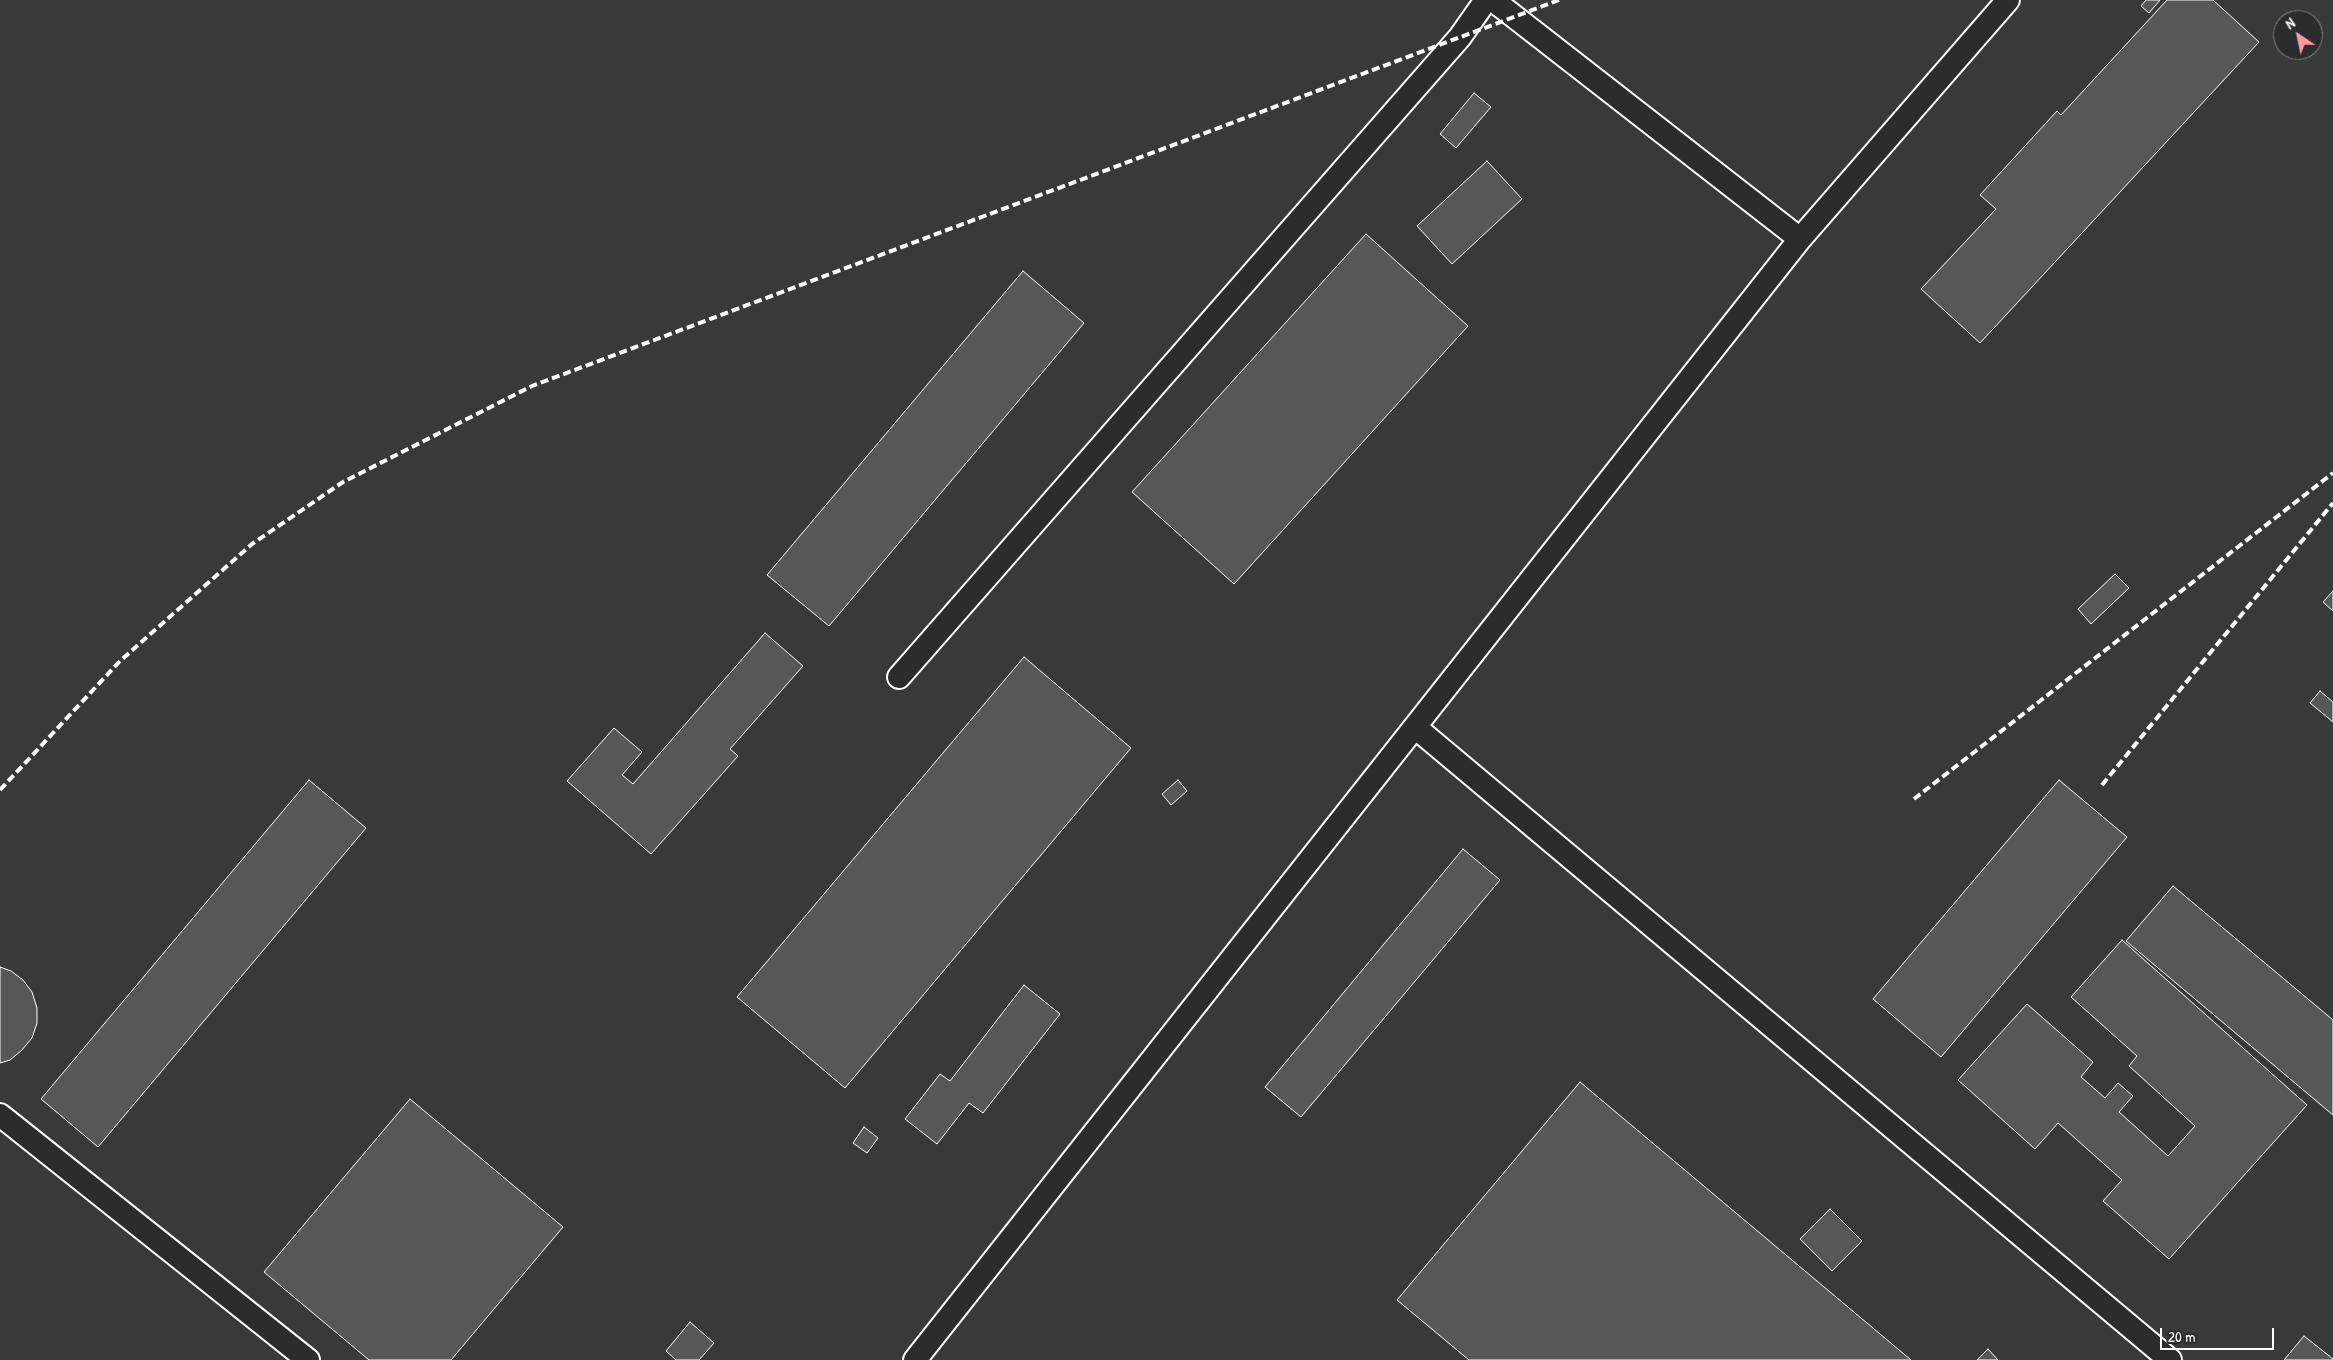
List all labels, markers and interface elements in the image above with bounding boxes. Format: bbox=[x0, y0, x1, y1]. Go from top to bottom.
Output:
north arrow bbox=[2273, 10, 2323, 60]
text: N bbox=[2281, 13, 2298, 33]
scale bar bbox=[2163, 1318, 2277, 1350]
text: 20 m bbox=[2168, 1326, 2195, 1347]

